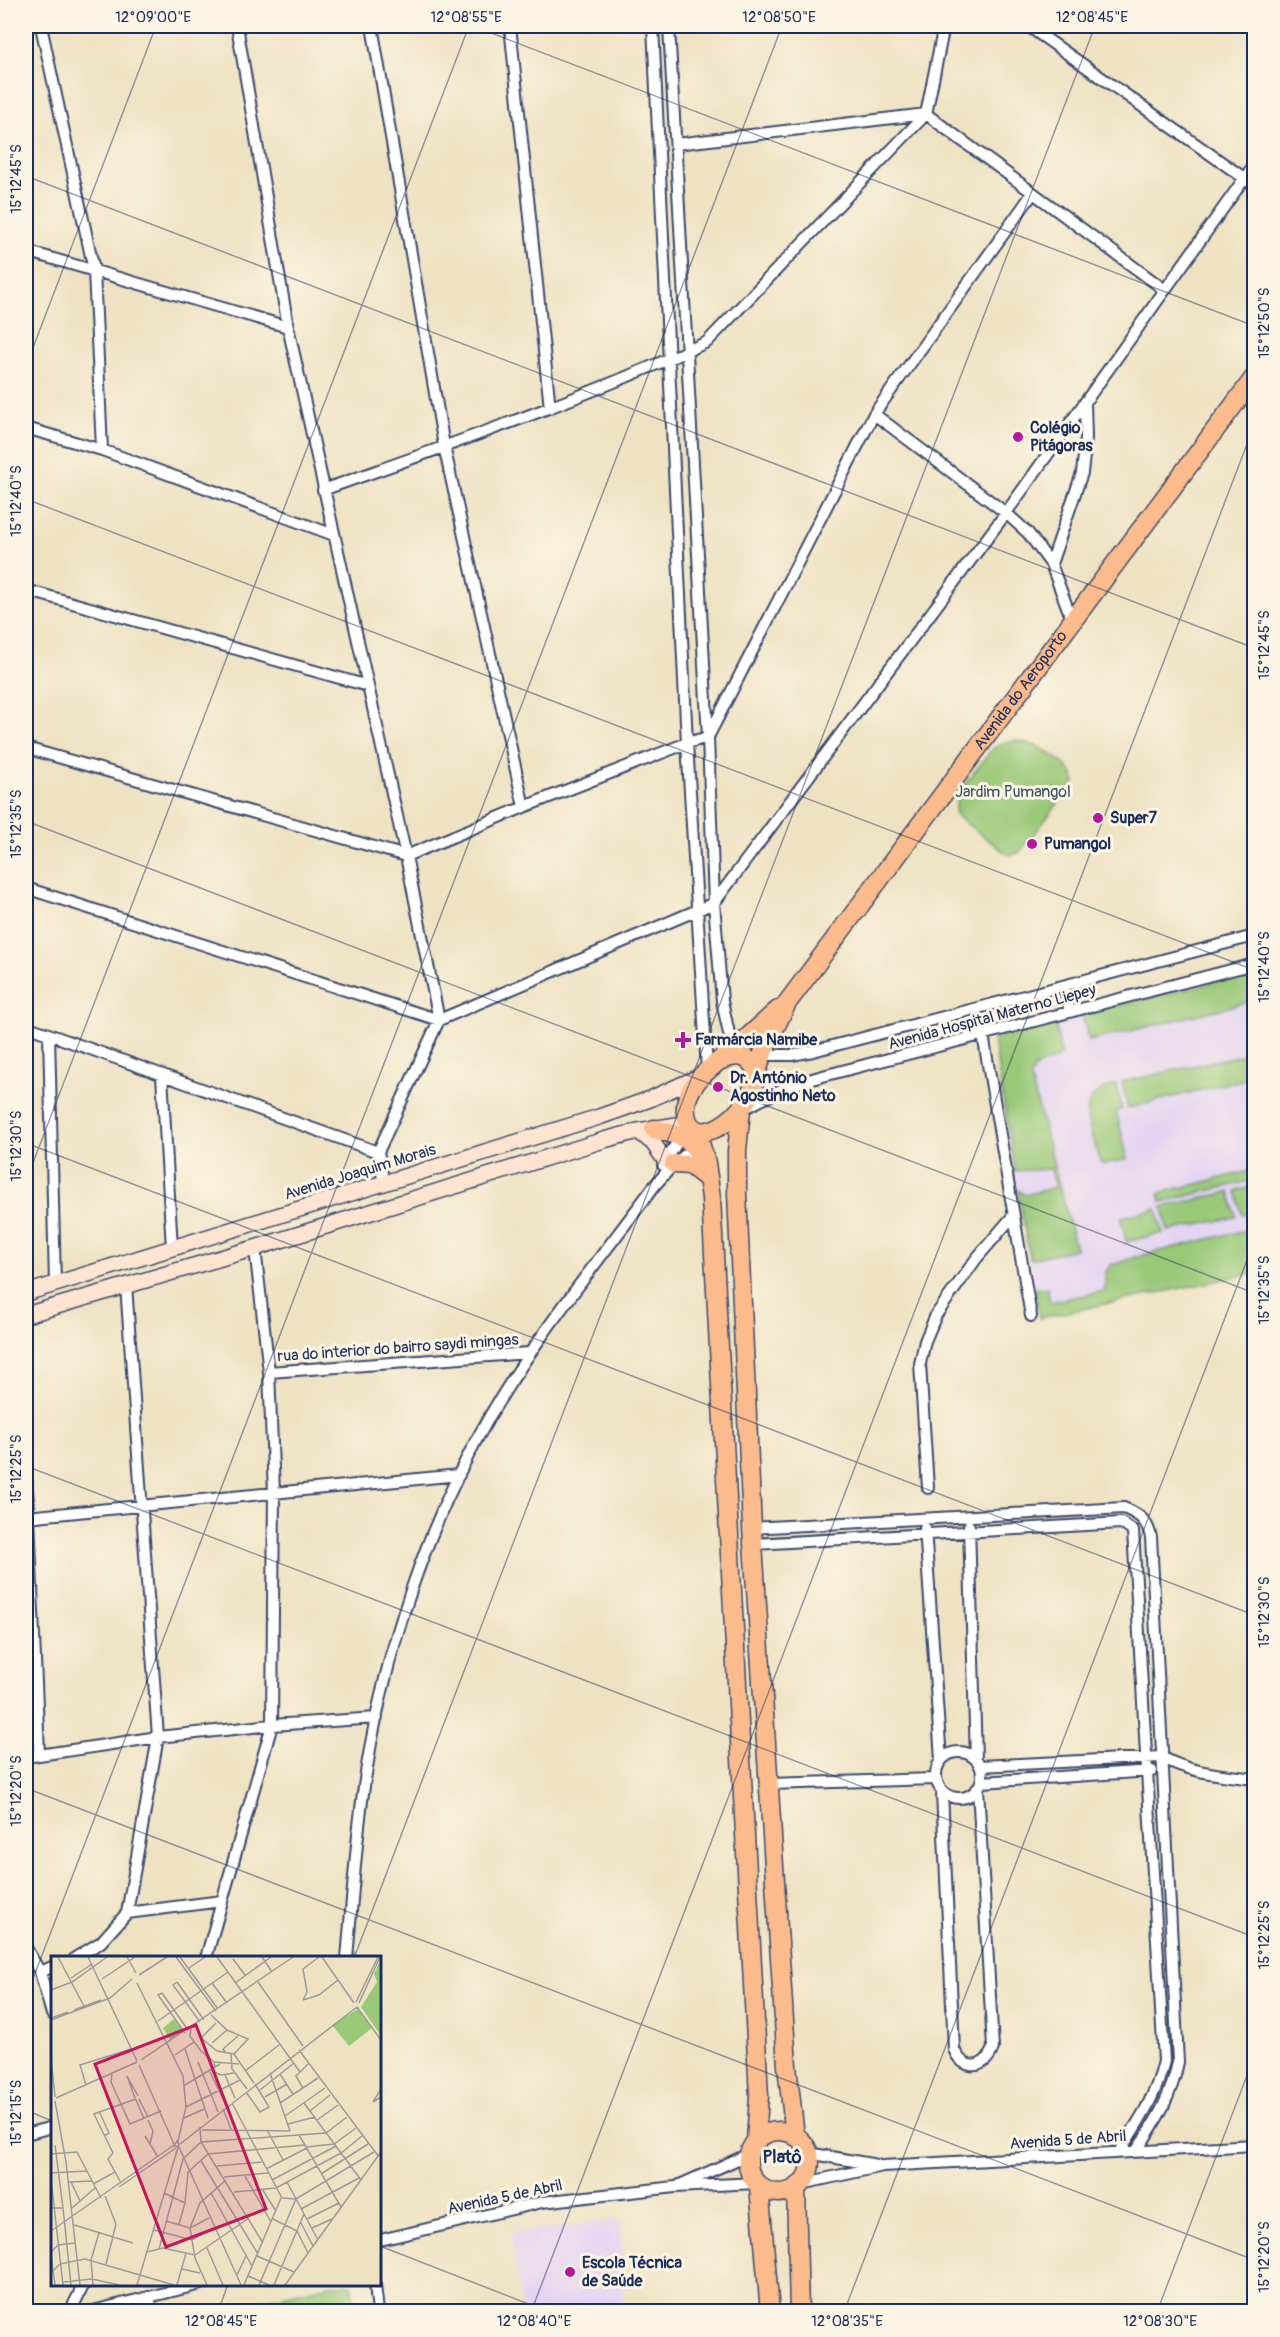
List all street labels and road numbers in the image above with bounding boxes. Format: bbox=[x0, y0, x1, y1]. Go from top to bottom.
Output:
street label: Avenida do Aeroporto bbox=[970, 626, 1072, 754]
street label: Avenida Hospital Materno Liepey bbox=[886, 980, 1098, 1054]
street label: Avenida Joaquim Morais bbox=[282, 1139, 438, 1205]
street label: rua do interior do bairro saydi mingas bbox=[277, 1330, 519, 1366]
street label: Avenida 5 de Abril bbox=[1009, 2126, 1127, 2154]
street label: Avenida 5 de Abril bbox=[446, 2175, 564, 2219]

